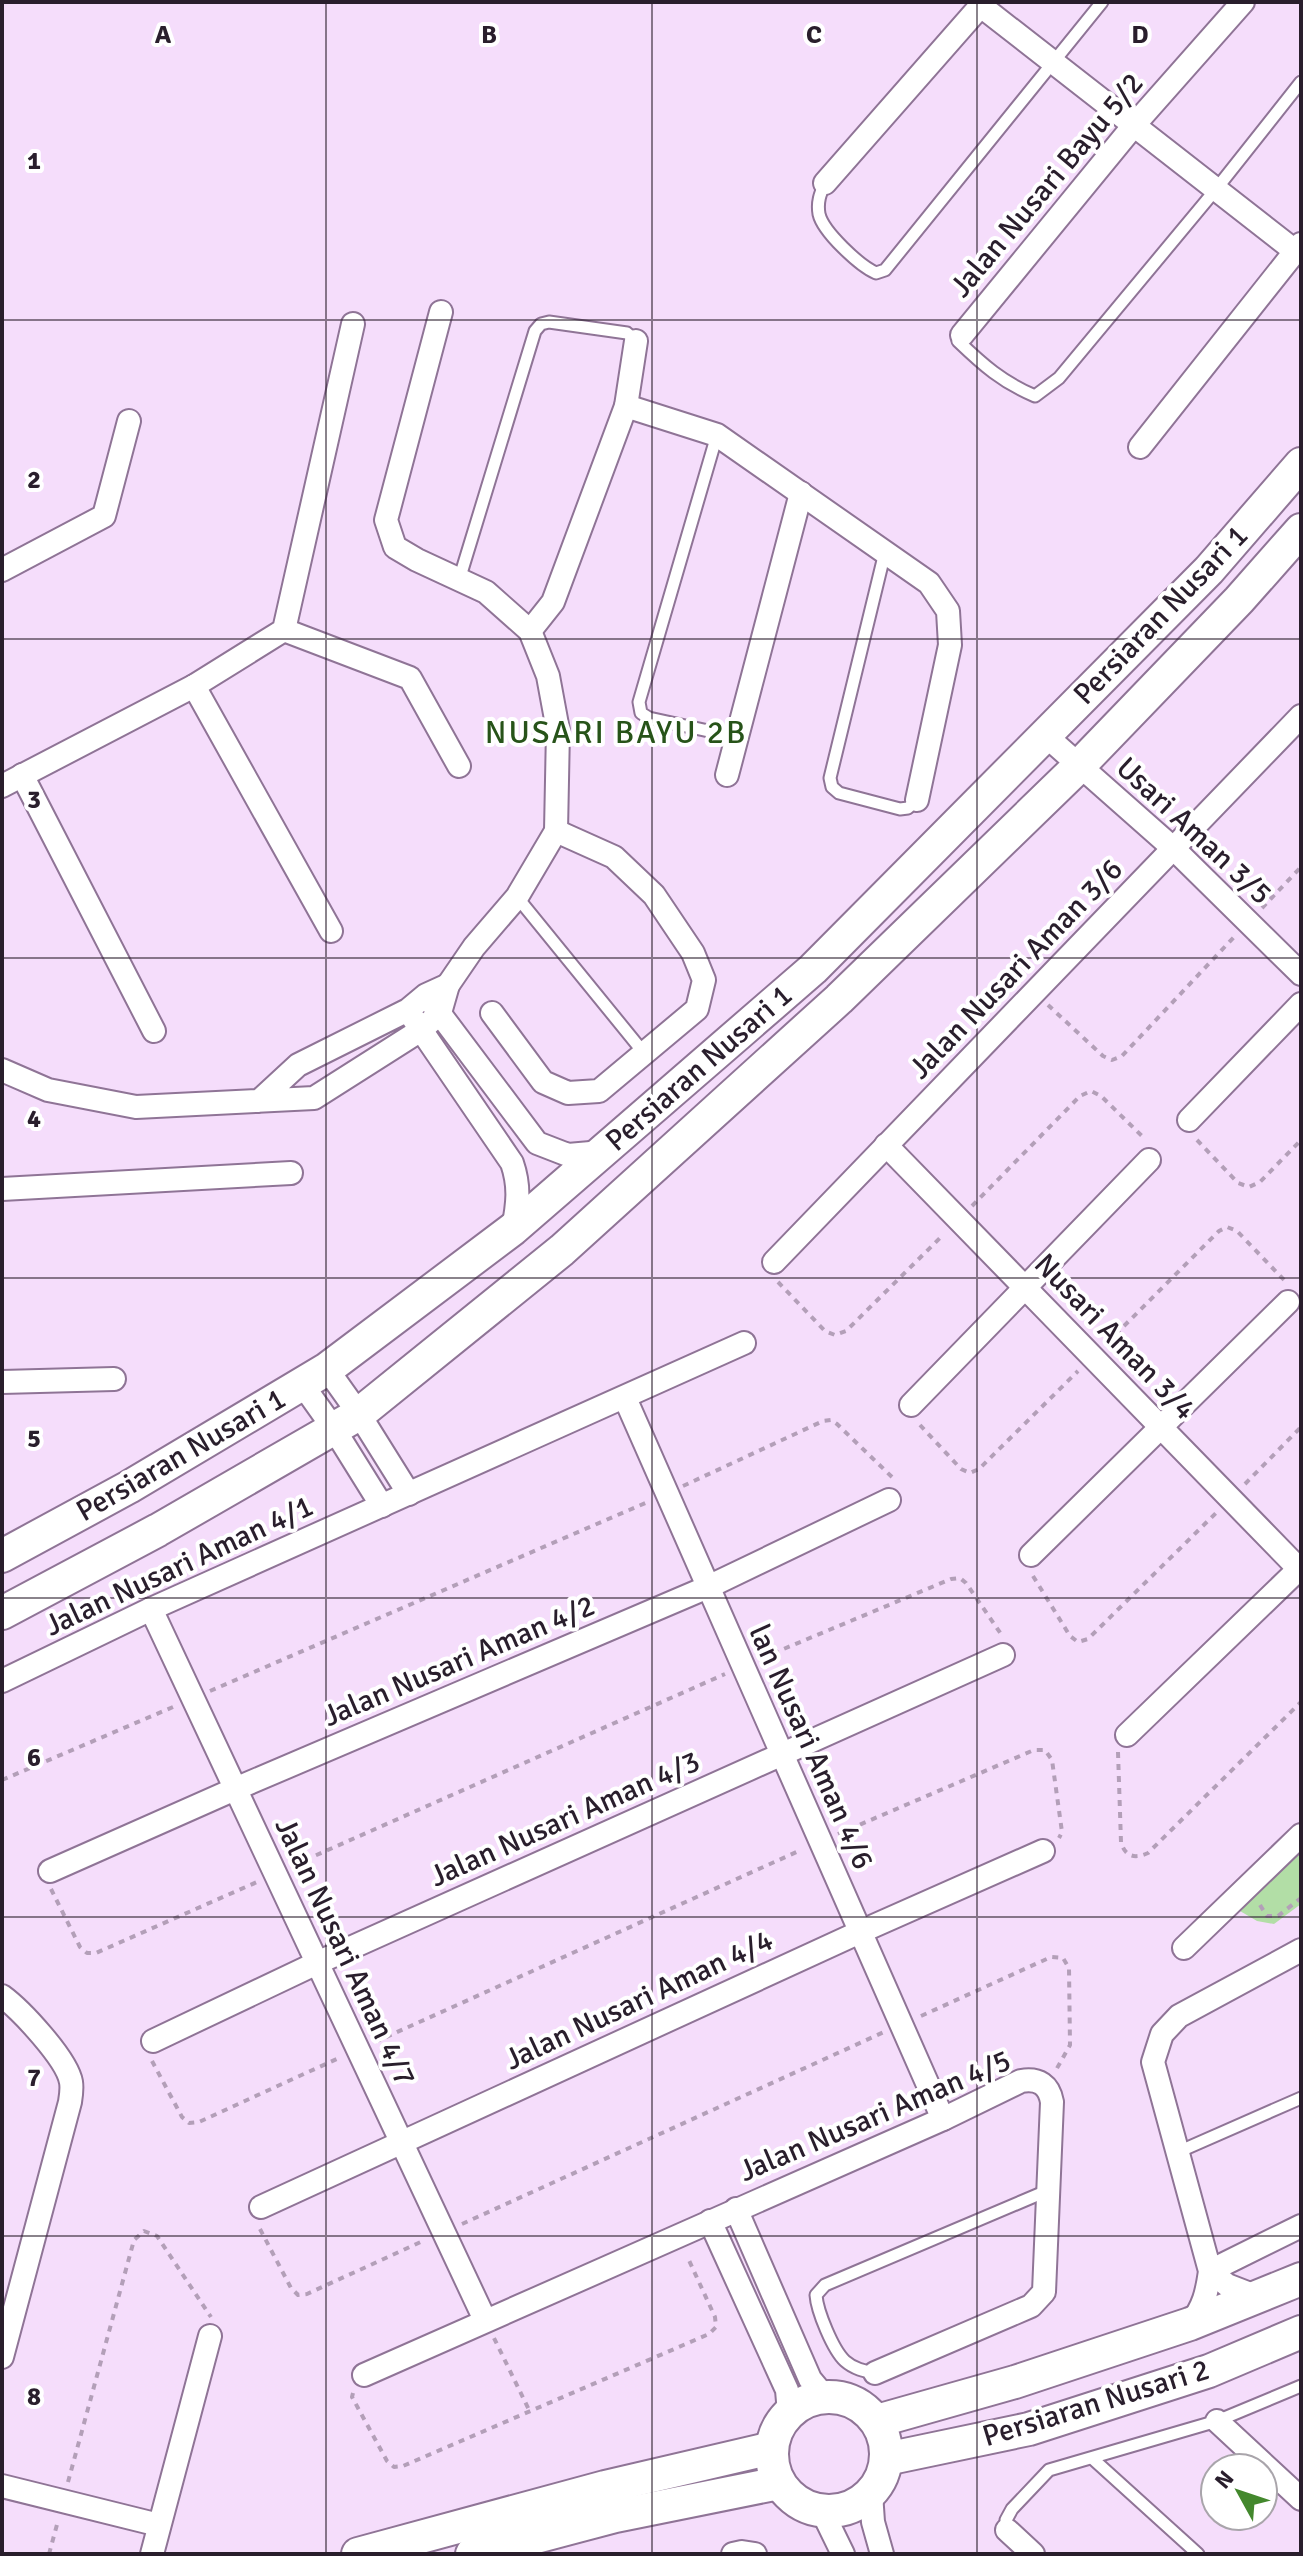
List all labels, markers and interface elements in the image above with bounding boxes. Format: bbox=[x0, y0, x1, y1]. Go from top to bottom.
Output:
text: A bbox=[155, 19, 172, 51]
text: B bbox=[481, 19, 497, 51]
text: C bbox=[806, 19, 822, 51]
text: D bbox=[1131, 19, 1149, 51]
street label: Jalan Nusari Bayu 5/2 bbox=[942, 65, 1152, 305]
text: 1 bbox=[27, 145, 41, 177]
text: 2 bbox=[27, 464, 41, 496]
street label: Persiaran Nusari 1 bbox=[1066, 517, 1256, 713]
district label: NUSARI BAYU 2B bbox=[485, 713, 747, 752]
street label: Usari Aman 3/5 bbox=[1108, 749, 1280, 913]
text: 3 bbox=[27, 784, 41, 816]
street label: Jalan Nusari Aman 3/6 bbox=[901, 851, 1131, 1087]
street label: Persiaran Nusari 1 bbox=[598, 977, 800, 1159]
text: 4 bbox=[27, 1103, 41, 1135]
street label: Nusari Aman 3/4 bbox=[1026, 1246, 1204, 1428]
street label: Persiaran Nusari 1 bbox=[70, 1380, 292, 1530]
text: 5 bbox=[27, 1423, 41, 1455]
street label: Jalan Nusari Aman 4/1 bbox=[39, 1488, 319, 1644]
street label: Jalan Nusari Aman 4/2 bbox=[317, 1587, 601, 1735]
street label: lan Nusari Aman 4/6 bbox=[740, 1619, 882, 1875]
text: 6 bbox=[27, 1742, 41, 1774]
street label: Jalan Nusari Aman 4/3 bbox=[424, 1743, 706, 1895]
street label: Jalan Nusari Aman 4/7 bbox=[267, 1812, 423, 2092]
street label: Jalan Nusari Aman 4/4 bbox=[499, 1922, 779, 2078]
street label: Jalan Nusari Aman 4/5 bbox=[733, 2042, 1017, 2190]
text: 7 bbox=[27, 2062, 41, 2094]
street label: Persiaran Nusari 2 bbox=[978, 2351, 1214, 2455]
text: 8 bbox=[27, 2381, 41, 2413]
north arrow bbox=[1199, 2452, 1279, 2532]
text: N bbox=[1209, 2465, 1239, 2494]

